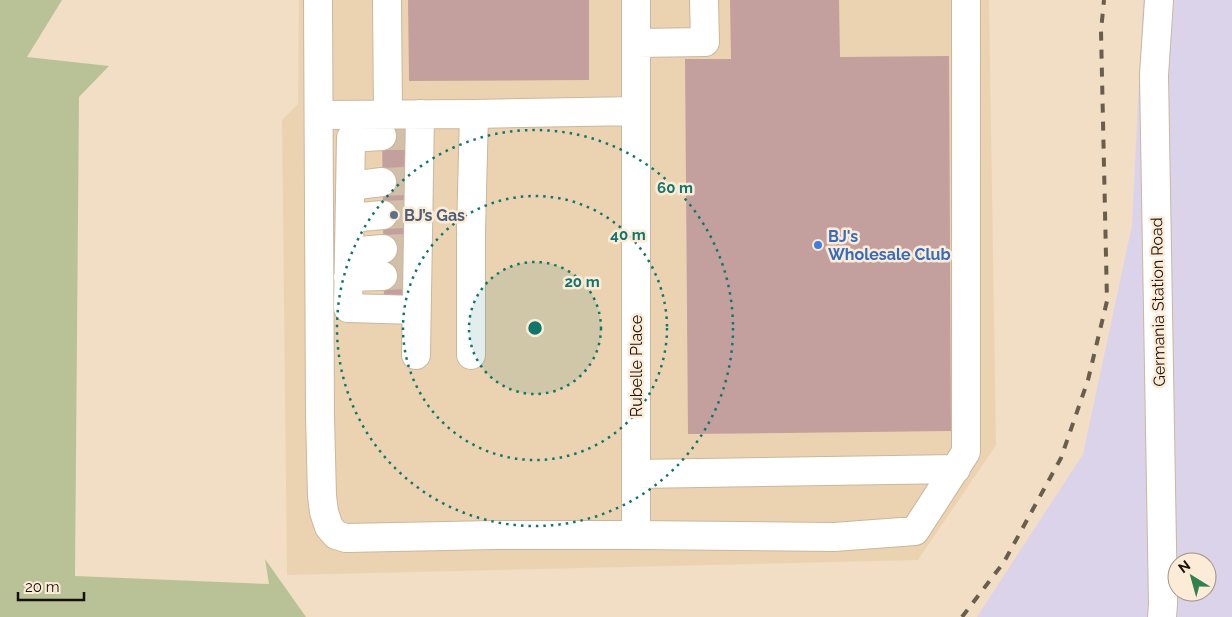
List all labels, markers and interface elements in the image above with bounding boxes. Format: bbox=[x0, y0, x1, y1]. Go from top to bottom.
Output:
text: 60 m bbox=[657, 179, 693, 197]
place label: BJ’s Gas bbox=[404, 206, 465, 225]
marker: BJ’s Gas bbox=[388, 209, 400, 221]
street label: Germania Station Road bbox=[1147, 217, 1169, 387]
text: 40 m bbox=[610, 226, 646, 244]
place label: BJ's Wholesale Club bbox=[828, 227, 951, 264]
marker: BJ's Wholesale Club bbox=[812, 239, 824, 251]
text: 20 m bbox=[564, 273, 600, 291]
street label: Rubelle Place bbox=[627, 315, 646, 417]
centre of rings bbox=[526, 319, 544, 337]
north arrow bbox=[1167, 552, 1217, 602]
text: N bbox=[1175, 557, 1193, 576]
scale bar bbox=[18, 570, 84, 602]
text: 20 m bbox=[25, 578, 60, 596]

